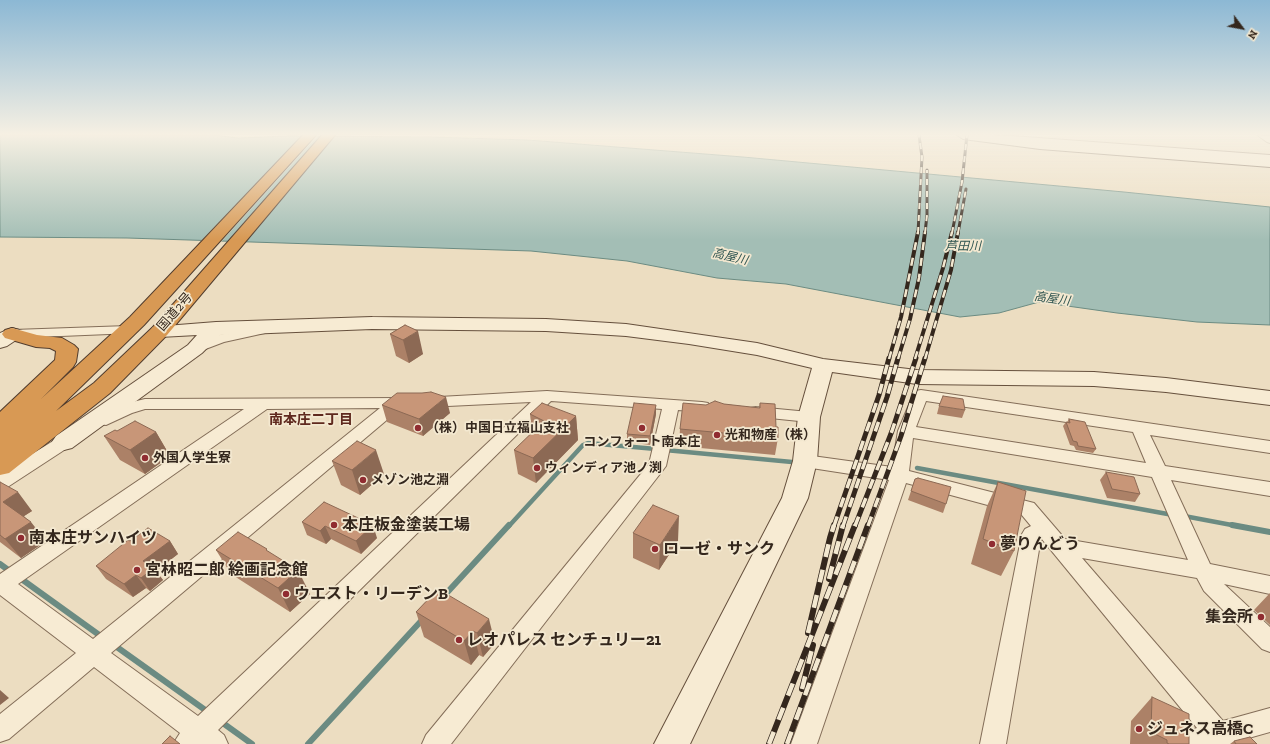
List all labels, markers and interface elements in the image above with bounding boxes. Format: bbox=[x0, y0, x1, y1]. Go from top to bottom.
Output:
north arrow bbox=[1222, 8, 1262, 48]
text: N bbox=[1245, 28, 1260, 42]
water label: 芦田川 bbox=[945, 240, 981, 254]
water label: 高屋川 bbox=[711, 246, 749, 268]
water label: 高屋川 bbox=[1033, 289, 1071, 309]
street label: 国道2号 bbox=[154, 290, 196, 334]
district label: 南本庄二丁目 bbox=[269, 412, 353, 428]
place label: （株）中国日立福山支社 bbox=[426, 420, 569, 436]
marker: （株）中国日立福山支社 bbox=[413, 423, 423, 433]
marker: コンフォート南本庄 bbox=[637, 423, 647, 433]
place label: 光和物産（株） bbox=[725, 427, 816, 443]
marker: 光和物産（株） bbox=[712, 430, 722, 440]
place label: コンフォート南本庄 bbox=[584, 434, 700, 450]
place label: 外国人学生寮 bbox=[153, 450, 231, 466]
marker: 外国人学生寮 bbox=[140, 453, 150, 463]
place label: ウィンディア池ノ渕 bbox=[545, 460, 662, 476]
marker: ウィンディア池ノ渕 bbox=[532, 463, 542, 473]
place label: メゾン池之淵 bbox=[371, 472, 449, 488]
marker: メゾン池之淵 bbox=[358, 475, 368, 485]
place label: 本庄板金塗装工場 bbox=[342, 515, 470, 535]
marker: 本庄板金塗装工場 bbox=[329, 520, 339, 530]
place label: 南本庄サンハイツ bbox=[29, 528, 157, 548]
marker: 南本庄サンハイツ bbox=[16, 533, 26, 543]
place label: 夢りんどう bbox=[1000, 534, 1080, 554]
place label: ローゼ・サンク bbox=[663, 539, 775, 559]
marker: 夢りんどう bbox=[987, 539, 997, 549]
marker: ローゼ・サンク bbox=[650, 544, 660, 554]
place label: 宮林昭二郎 絵画記念館 bbox=[145, 560, 308, 580]
marker: 宮林昭二郎 絵画記念館 bbox=[132, 565, 142, 575]
place label: ウエスト・リーデンB bbox=[294, 584, 448, 604]
marker: ウエスト・リーデンB bbox=[281, 589, 291, 599]
place label: 集会所 bbox=[1205, 607, 1253, 627]
marker: 集会所 bbox=[1256, 612, 1266, 622]
place label: レオパレス センチュリー21 bbox=[467, 630, 661, 650]
marker: レオパレス センチュリー21 bbox=[454, 635, 464, 645]
place label: ジュネス高橋C bbox=[1147, 719, 1253, 739]
marker: ジュネス高橋C bbox=[1134, 724, 1144, 734]

